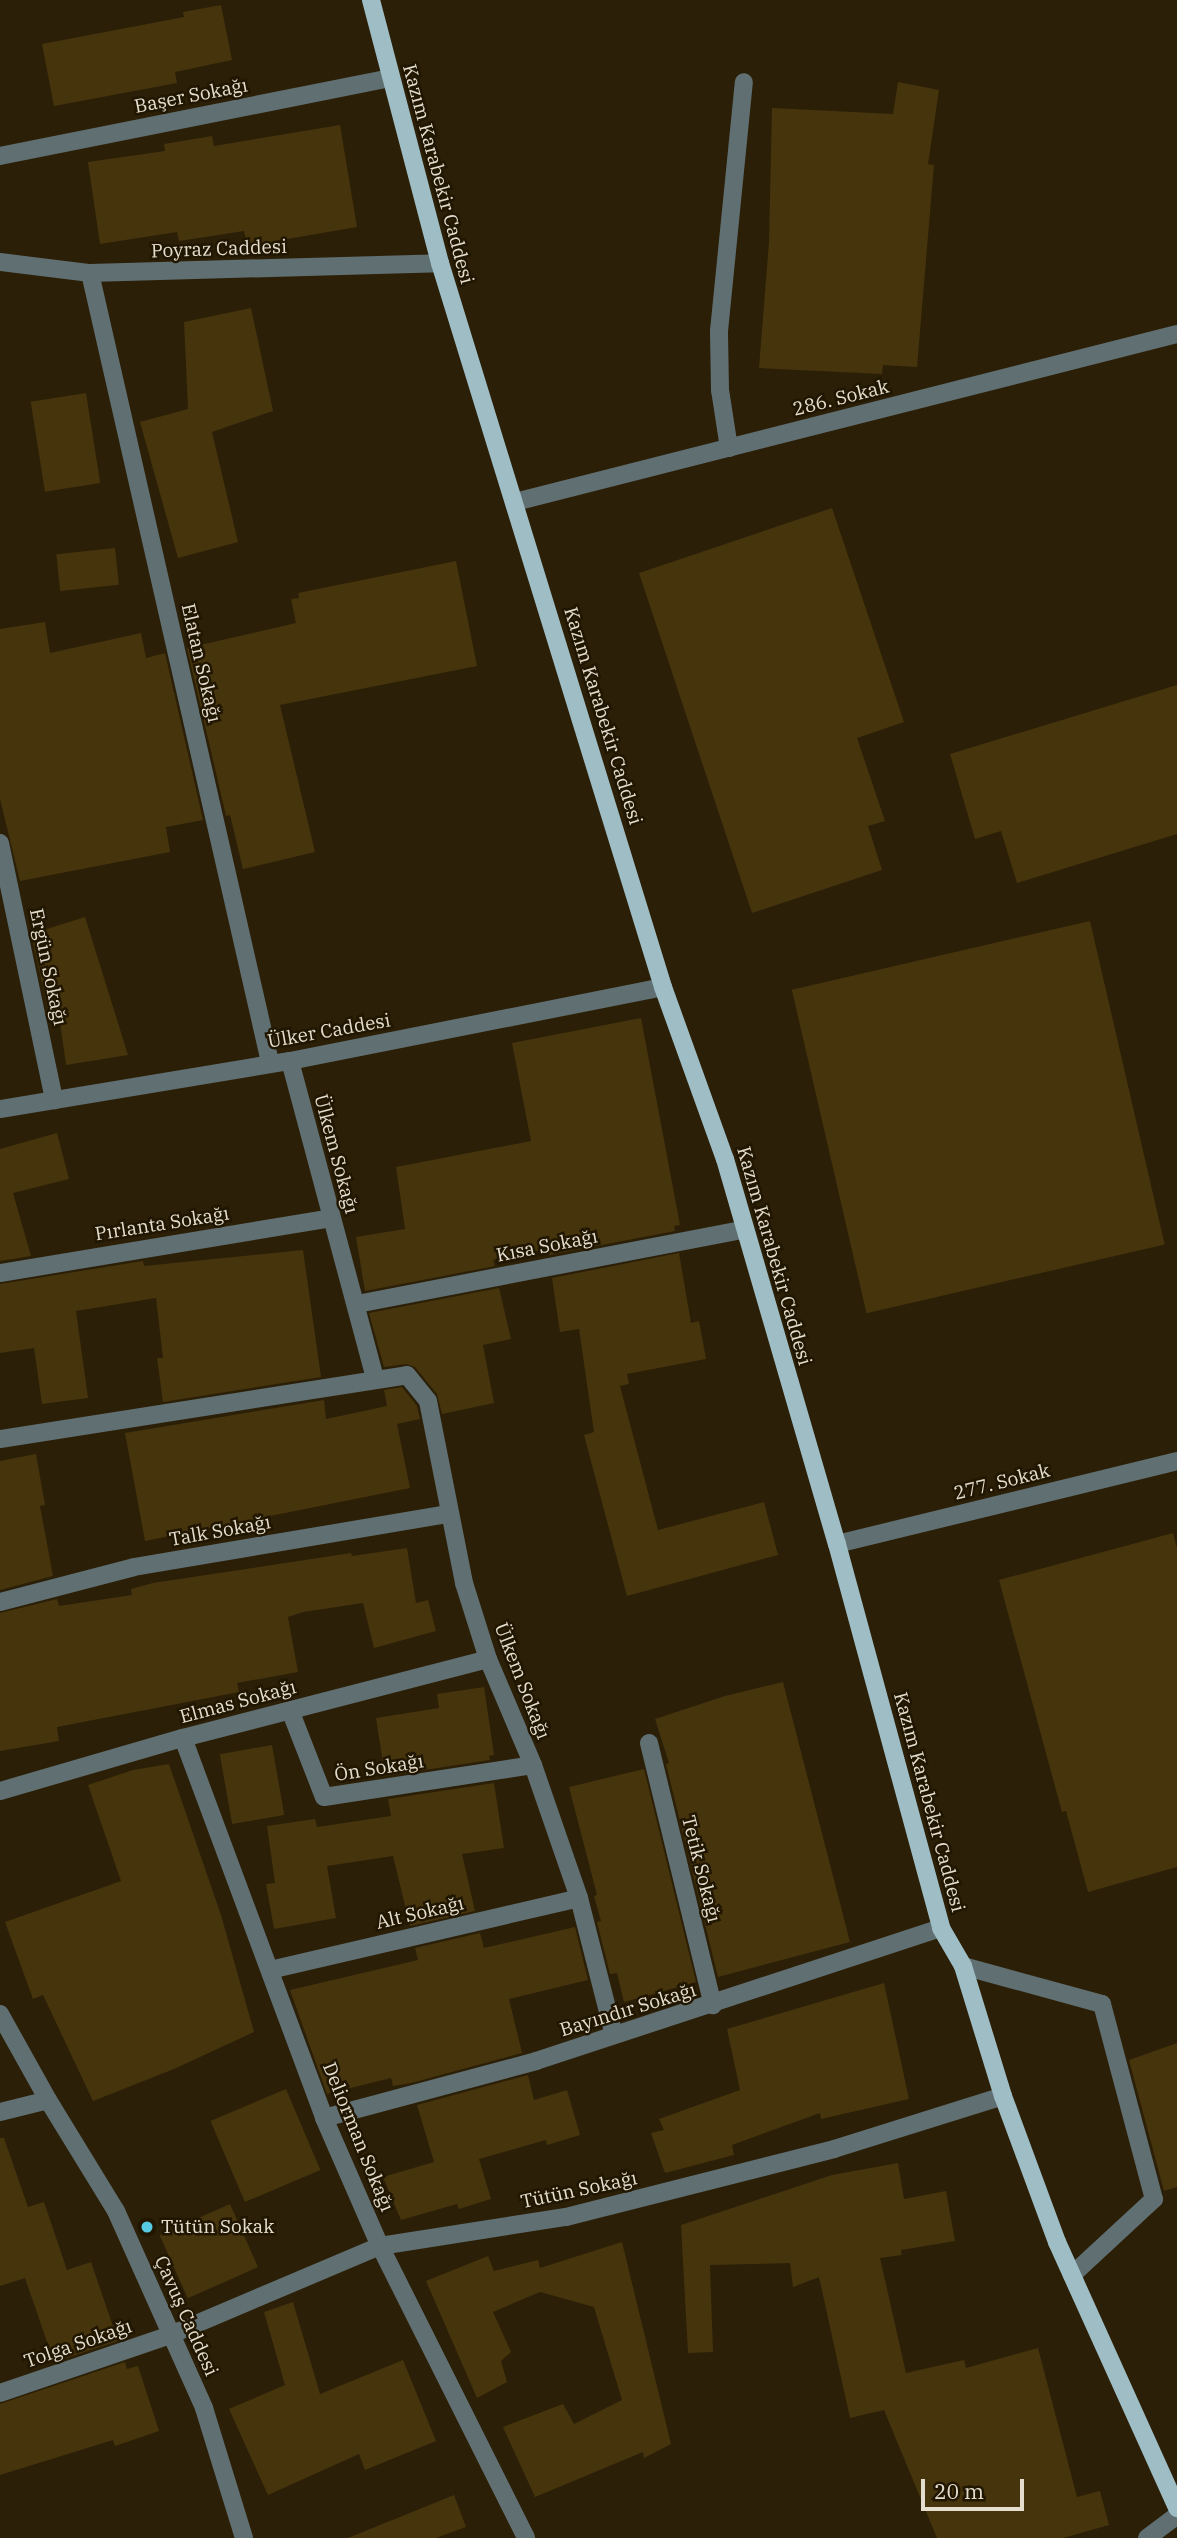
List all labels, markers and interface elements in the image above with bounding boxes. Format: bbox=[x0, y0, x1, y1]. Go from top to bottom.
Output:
street label: Kazım Karabekir Caddesi bbox=[398, 62, 478, 286]
street label: Başer Sokağı bbox=[132, 74, 250, 118]
street label: Poyraz Caddesi bbox=[151, 235, 287, 263]
street label: 286. Sokak bbox=[791, 375, 891, 421]
street label: Elatan Sokağı bbox=[176, 601, 226, 725]
street label: Kazım Karabekir Caddesi bbox=[559, 604, 647, 828]
street label: Ergün Sokağı bbox=[24, 906, 72, 1028]
street label: Ülker Caddesi bbox=[266, 1009, 392, 1053]
street label: Ülkem Sokağı bbox=[309, 1092, 363, 1216]
street label: Kazım Karabekir Caddesi bbox=[732, 1144, 816, 1368]
street label: Pırlanta Sokağı bbox=[93, 1202, 231, 1246]
street label: Kısa Sokağı bbox=[494, 1225, 600, 1267]
street label: 277. Sokak bbox=[952, 1459, 1052, 1505]
street label: Talk Sokağı bbox=[167, 1511, 273, 1551]
street label: Ülkem Sokağı bbox=[489, 1620, 555, 1742]
street label: Elmas Sokağı bbox=[177, 1676, 299, 1728]
street label: Kazım Karabekir Caddesi bbox=[889, 1690, 969, 1914]
street label: Ön Sokağı bbox=[333, 1750, 425, 1786]
street label: Tetik Sokağı bbox=[677, 1813, 725, 1925]
street label: Alt Sokağı bbox=[374, 1892, 466, 1934]
street label: Bayındır Sokağı bbox=[557, 1978, 699, 2042]
street label: Deliorman Sokağı bbox=[318, 2059, 398, 2215]
street label: Tütün Sokağı bbox=[519, 2167, 639, 2213]
place label: Tütün Sokak bbox=[161, 2216, 274, 2238]
marker: Tütün Sokak bbox=[139, 2219, 155, 2235]
street label: Çavuş Caddesi bbox=[149, 2252, 223, 2380]
street label: Tolga Sokağı bbox=[21, 2315, 135, 2373]
scale bar bbox=[925, 2464, 1028, 2508]
text: 20 m bbox=[934, 2477, 984, 2505]

